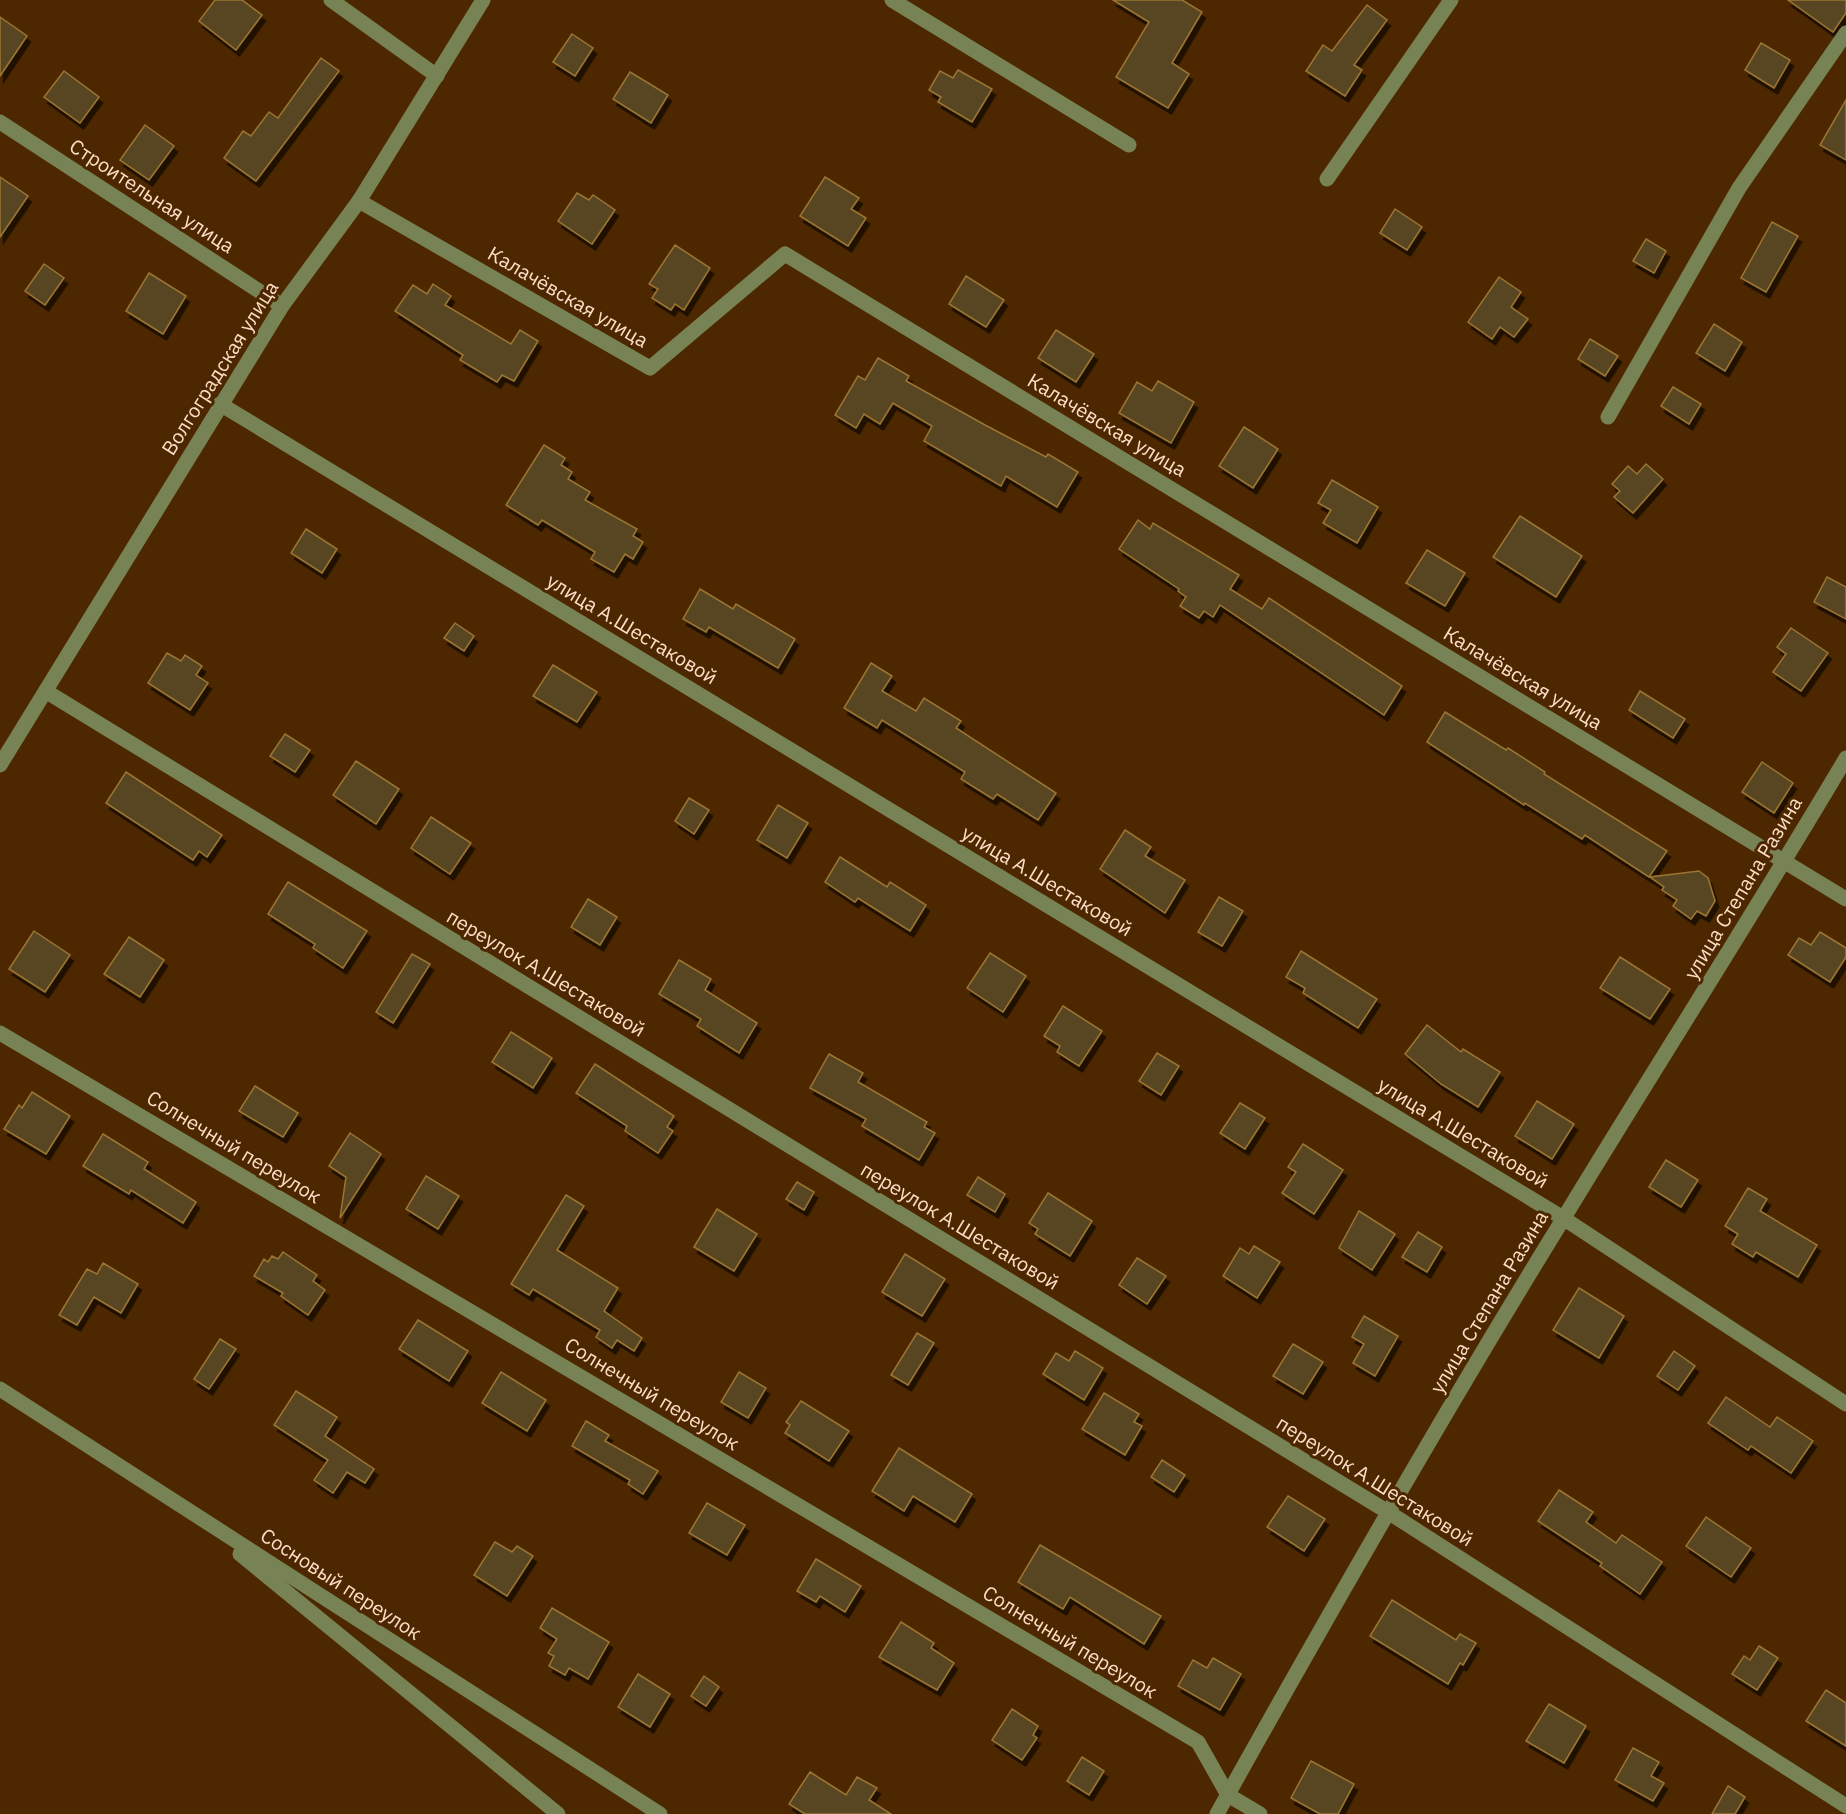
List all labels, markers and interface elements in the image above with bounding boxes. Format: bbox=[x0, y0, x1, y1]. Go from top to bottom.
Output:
street label: Строительная улица bbox=[65, 132, 240, 259]
street label: Калачёвская улица bbox=[483, 240, 654, 354]
street label: Волгоградская улица bbox=[155, 275, 284, 460]
street label: Калачёвская улица bbox=[1023, 366, 1192, 483]
street label: улица А.Шестаковой bbox=[542, 567, 723, 690]
street label: Калачёвская улица bbox=[1439, 619, 1608, 736]
street label: улица Степана Разина bbox=[1677, 791, 1808, 984]
street label: улица А.Шестаковой bbox=[957, 819, 1138, 942]
street label: переулок А.Шестаковой bbox=[442, 902, 651, 1043]
street label: улица А.Шестаковой bbox=[1373, 1071, 1554, 1194]
street label: Солнечный переулок bbox=[142, 1084, 327, 1209]
street label: переулок А.Шестаковой bbox=[856, 1155, 1065, 1296]
street label: улица Степана Разина bbox=[1423, 1205, 1554, 1398]
street label: Солнечный переулок bbox=[560, 1331, 745, 1456]
street label: переулок А.Шестаковой bbox=[1272, 1409, 1479, 1552]
street label: Сосновый переулок bbox=[256, 1521, 427, 1646]
street label: Солнечный переулок bbox=[978, 1579, 1163, 1704]

